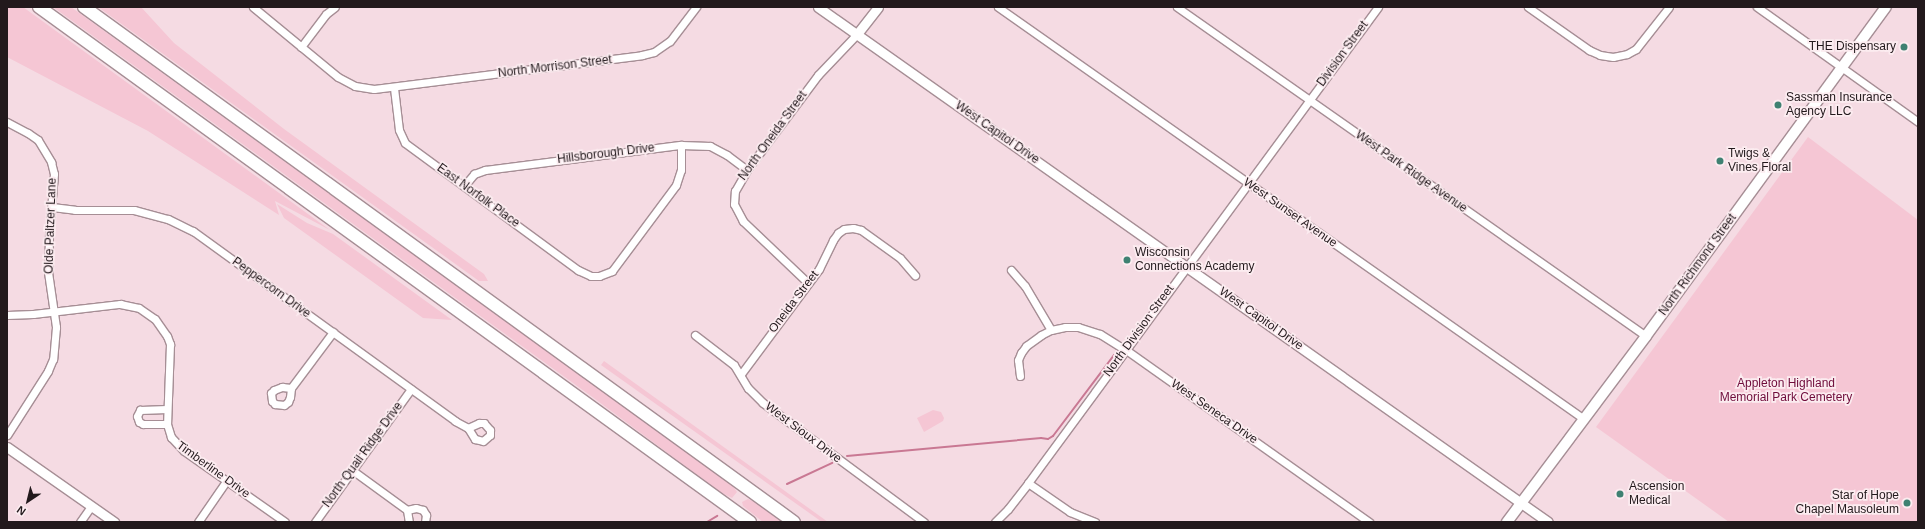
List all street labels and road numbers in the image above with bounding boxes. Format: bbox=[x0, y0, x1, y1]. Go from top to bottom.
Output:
street label: Division Street bbox=[1314, 18, 1372, 90]
street label: North Morrison Street bbox=[497, 53, 613, 81]
street label: North Oneida Street bbox=[736, 89, 810, 183]
street label: West Capitol Drive bbox=[952, 99, 1042, 167]
street label: West Park Ridge Avenue bbox=[1352, 128, 1470, 216]
street label: Hillsborough Drive bbox=[556, 141, 656, 167]
street label: East Norfolk Place bbox=[434, 161, 522, 231]
street label: West Sunset Avenue bbox=[1240, 175, 1340, 251]
street label: Olde Paltzer Lane bbox=[42, 178, 60, 274]
street label: North Richmond Street bbox=[1656, 211, 1740, 319]
street label: Peppercorn Drive bbox=[229, 255, 313, 321]
street label: Oneida Street bbox=[766, 268, 822, 336]
street label: North Division Street bbox=[1101, 282, 1177, 380]
street label: West Capitol Drive bbox=[1216, 285, 1306, 353]
street label: West Seneca Drive bbox=[1168, 377, 1260, 447]
street label: North Quail Ridge Drive bbox=[320, 400, 406, 510]
street label: West Sioux Drive bbox=[762, 400, 844, 466]
street label: Timberline Drive bbox=[174, 439, 252, 501]

